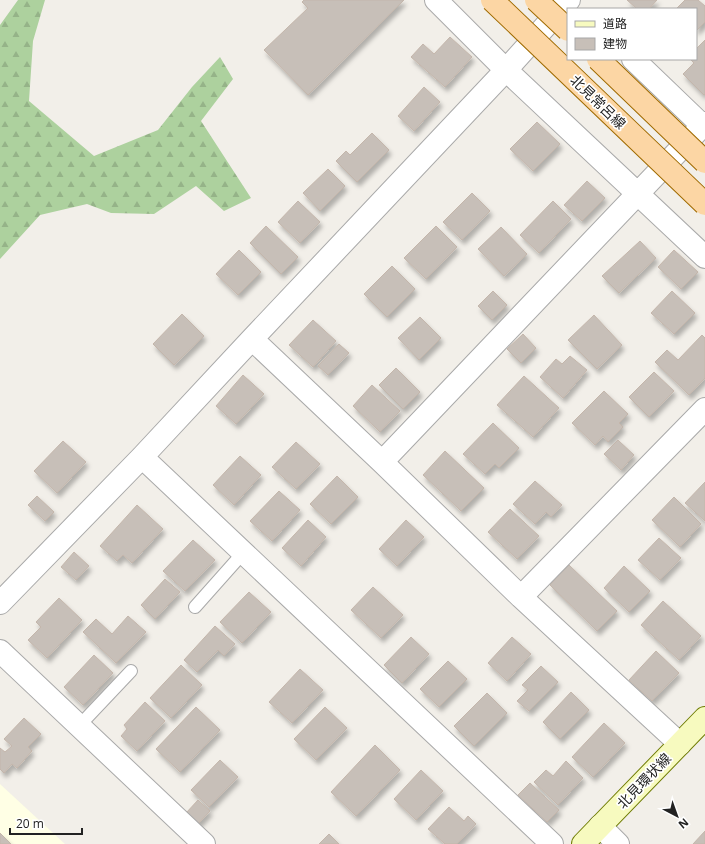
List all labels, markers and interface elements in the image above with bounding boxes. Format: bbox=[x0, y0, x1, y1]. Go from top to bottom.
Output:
legend bbox=[567, 8, 697, 60]
text: 道路 bbox=[603, 15, 627, 32]
text: 建物 bbox=[603, 35, 627, 52]
street label: 北見常呂線 bbox=[567, 70, 630, 133]
street label: 北見環状線 bbox=[612, 749, 675, 812]
north arrow bbox=[657, 796, 697, 836]
scale bar bbox=[10, 810, 82, 836]
text: 20 m bbox=[16, 815, 44, 832]
text: N bbox=[676, 815, 692, 833]

